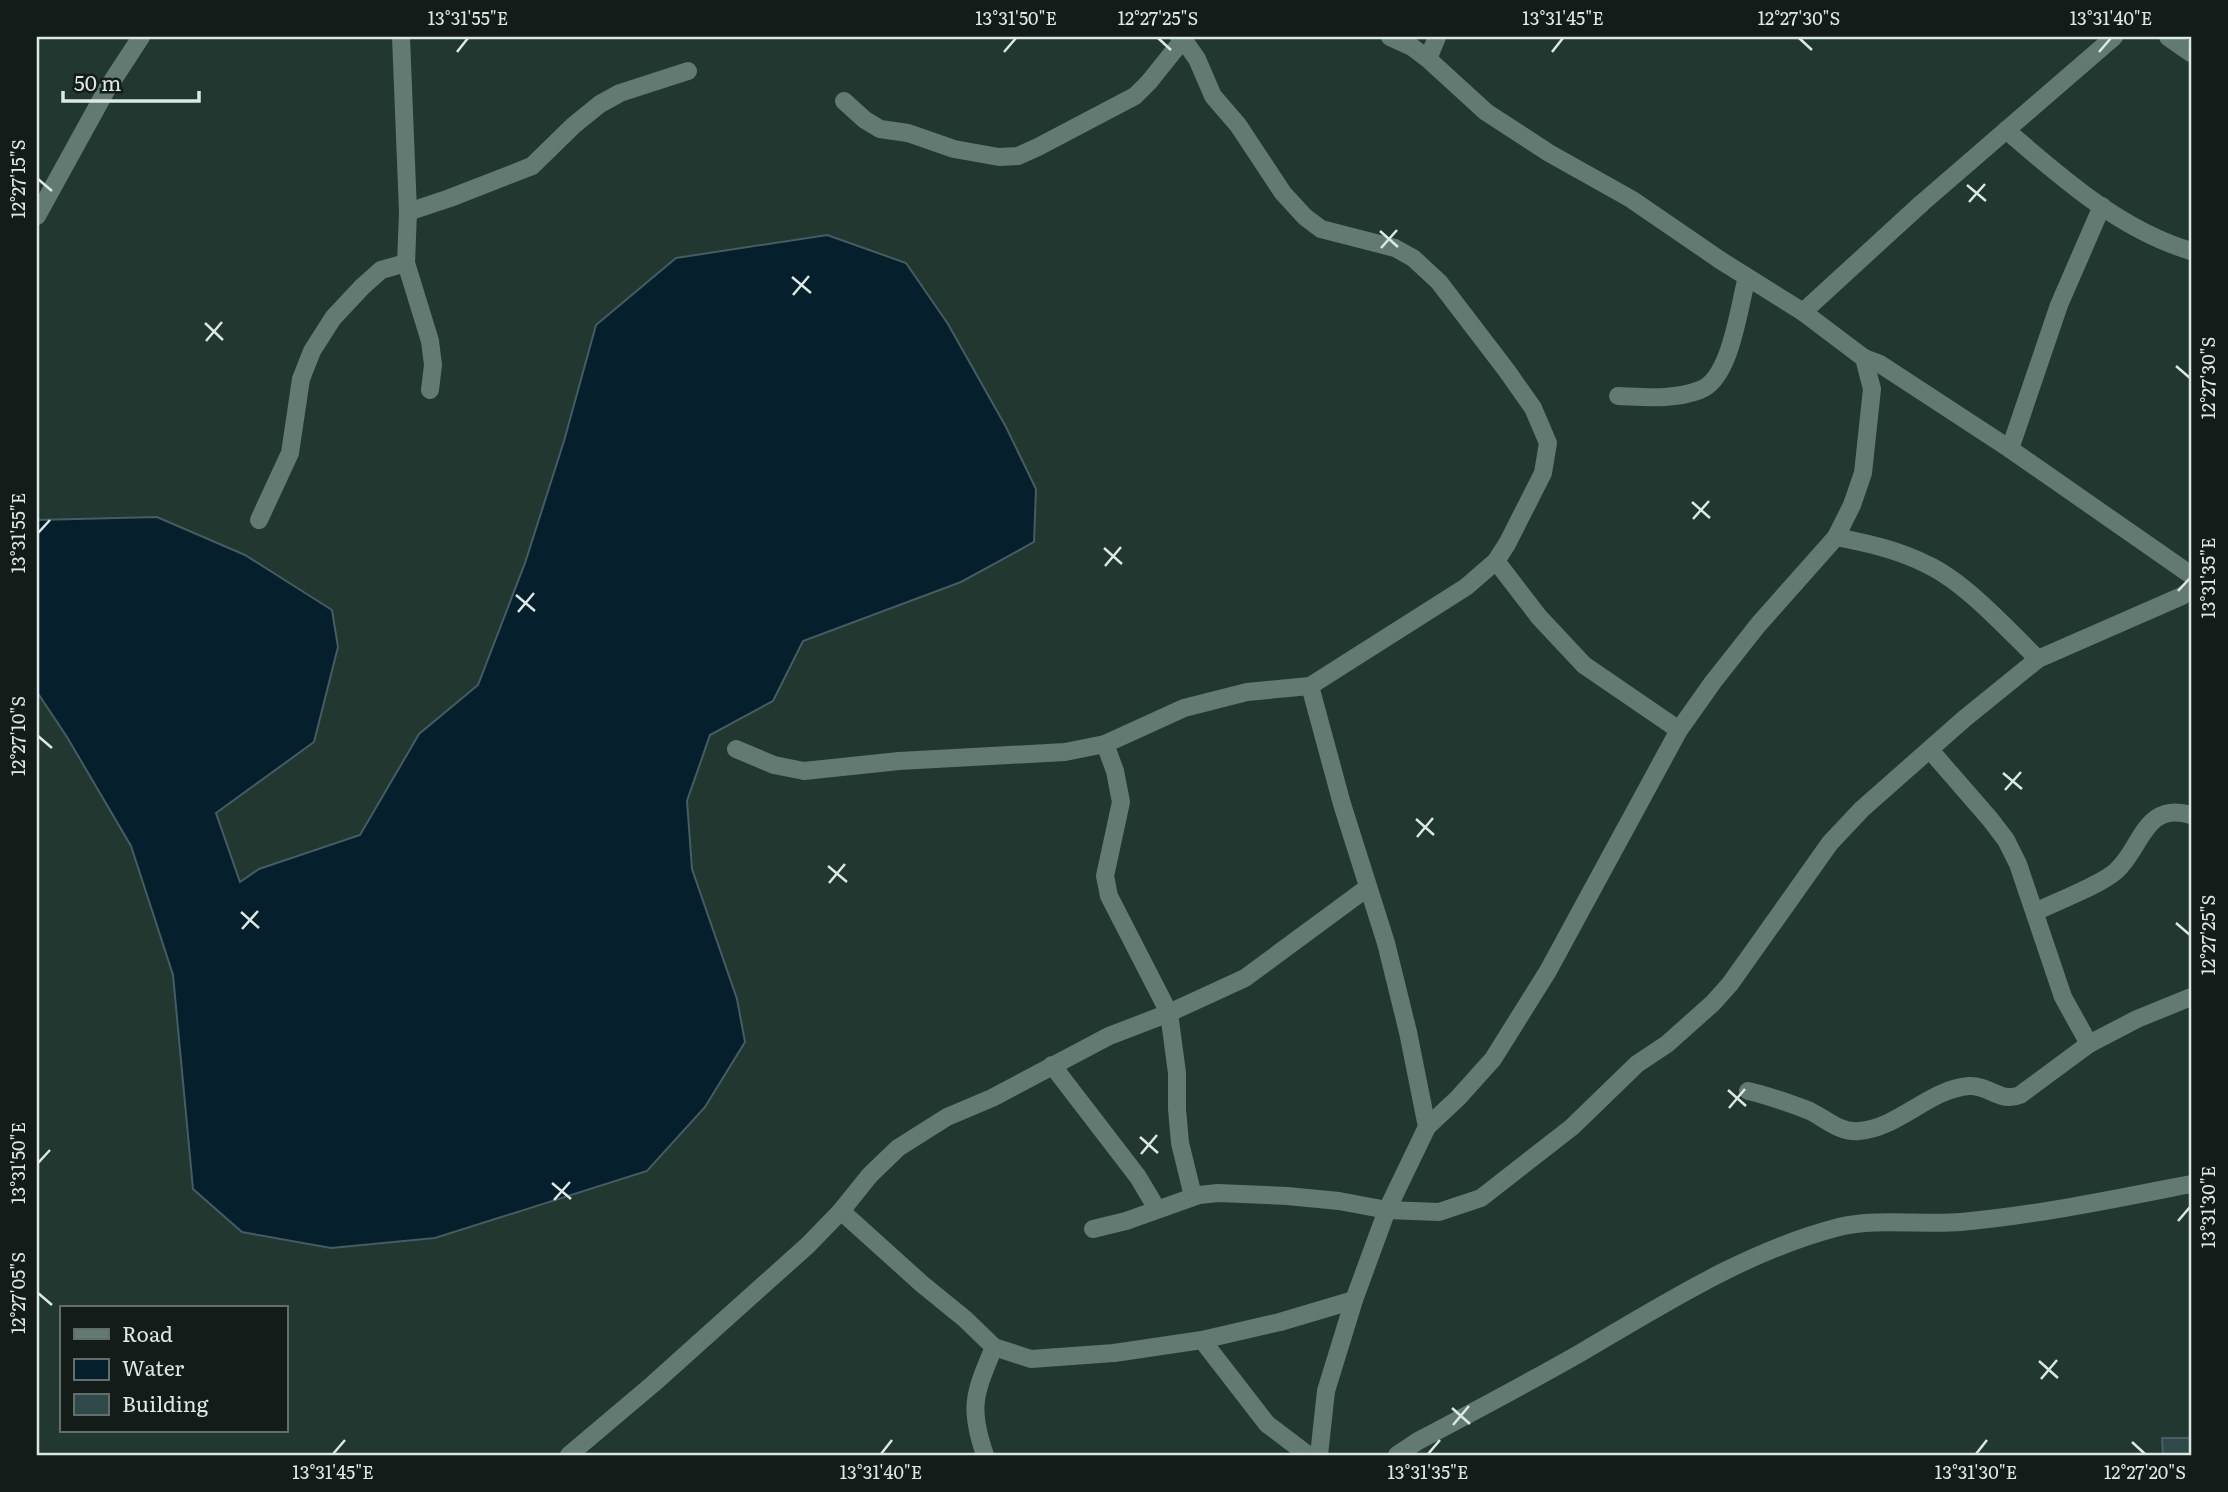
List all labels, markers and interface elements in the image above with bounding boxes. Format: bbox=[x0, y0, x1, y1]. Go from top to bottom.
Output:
text: 13°31'55"E bbox=[428, 4, 508, 31]
text: 13°31'50"E bbox=[975, 4, 1057, 31]
text: 12°27'25"S bbox=[1118, 4, 1198, 31]
text: 13°31'45"E bbox=[1522, 4, 1604, 31]
text: 12°27'30"S bbox=[1758, 4, 1840, 31]
text: 13°31'40"E bbox=[2070, 4, 2152, 31]
scale bar bbox=[63, 60, 200, 104]
text: 50 m bbox=[74, 66, 121, 97]
text: 12°27'15"S bbox=[4, 140, 31, 218]
text: 12°27'30"S bbox=[2194, 337, 2221, 419]
text: 13°31'55"E bbox=[4, 493, 31, 573]
text: 13°31'35"E bbox=[2194, 538, 2221, 619]
text: 12°27'10"S bbox=[4, 696, 31, 776]
text: 12°27'25"S bbox=[2194, 895, 2221, 975]
text: 13°31'50"E bbox=[4, 1122, 31, 1204]
text: 13°31'30"E bbox=[2194, 1166, 2221, 1248]
text: 12°27'05"S bbox=[4, 1252, 31, 1334]
legend bbox=[60, 1306, 287, 1432]
text: Road bbox=[122, 1317, 173, 1348]
text: Water bbox=[122, 1351, 184, 1382]
text: Building bbox=[122, 1387, 209, 1418]
text: 13°31'45"E bbox=[292, 1458, 374, 1485]
text: 13°31'40"E bbox=[840, 1458, 922, 1485]
text: 13°31'35"E bbox=[1388, 1458, 1469, 1485]
text: 13°31'30"E bbox=[1935, 1458, 2017, 1485]
text: 12°27'20"S bbox=[2104, 1458, 2186, 1485]

